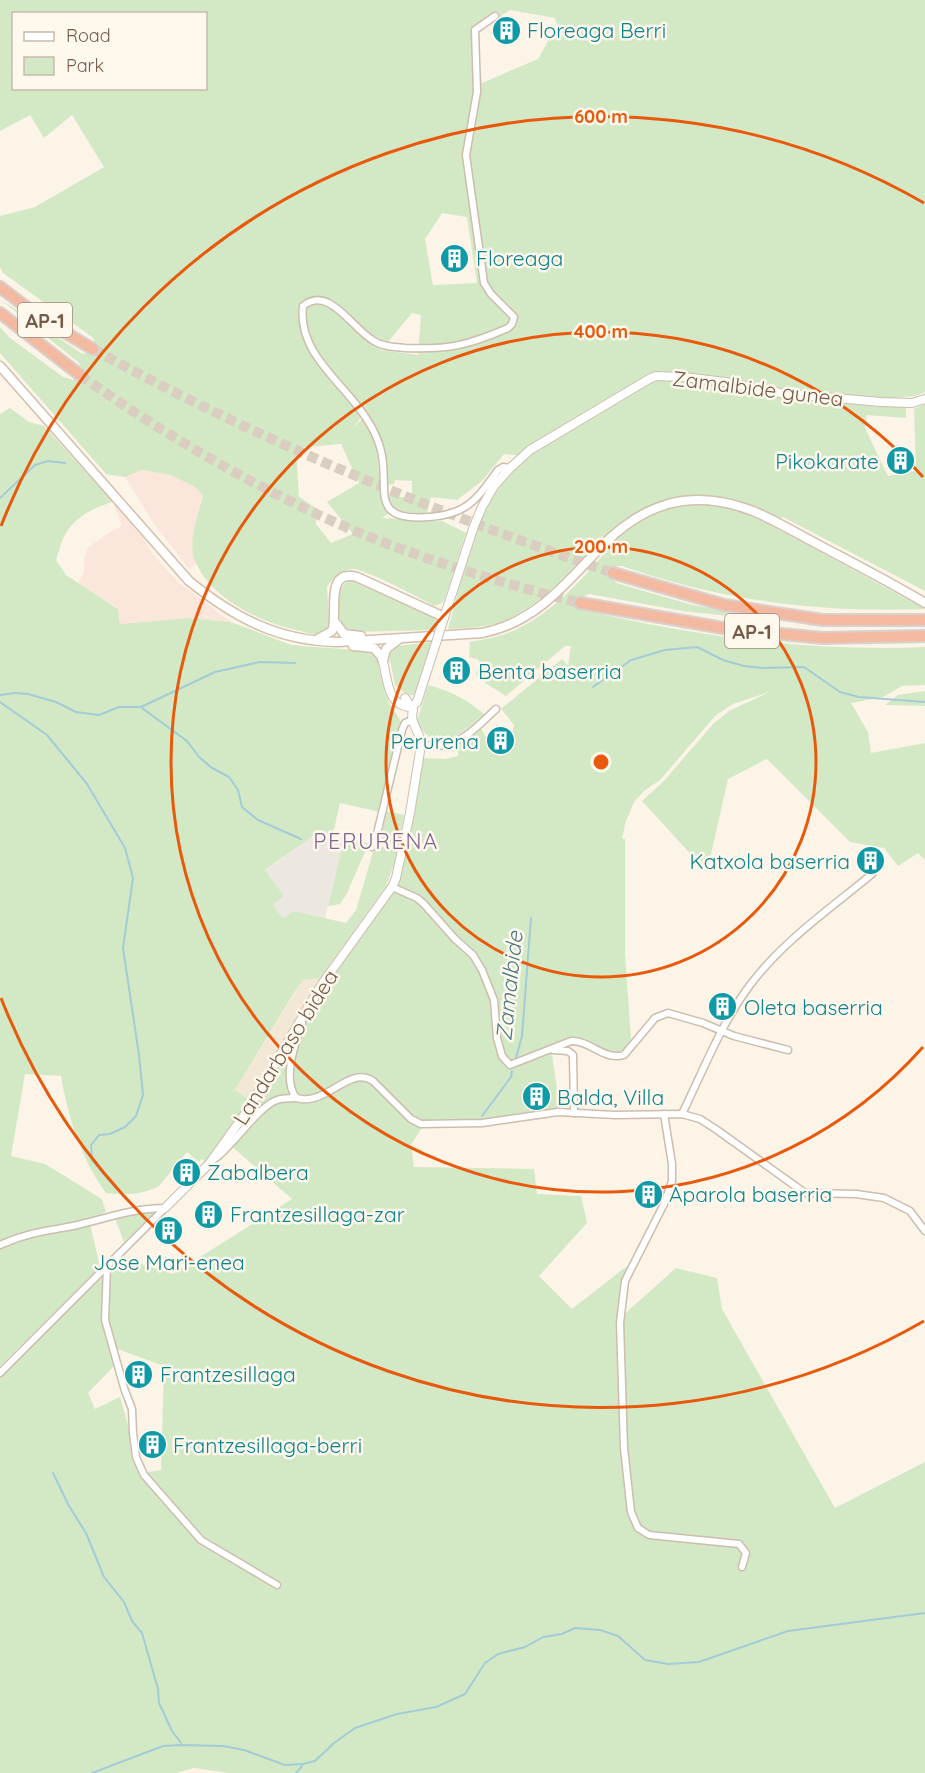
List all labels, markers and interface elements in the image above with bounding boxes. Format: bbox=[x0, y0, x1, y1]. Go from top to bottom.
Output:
legend bbox=[12, 12, 207, 90]
building icon: Floreaga Berri bbox=[490, 14, 522, 46]
place label: Floreaga Berri bbox=[527, 17, 666, 43]
text: Road bbox=[66, 24, 111, 47]
text: Park bbox=[66, 54, 104, 77]
text: 600 m bbox=[574, 105, 628, 128]
building icon: Floreaga bbox=[439, 242, 471, 274]
place label: Floreaga bbox=[476, 245, 563, 271]
road number: AP-1 bbox=[18, 303, 72, 337]
text: 400 m bbox=[574, 320, 628, 343]
street label: Zamalbide gunea bbox=[671, 365, 845, 411]
building icon: Pikokarate bbox=[884, 445, 916, 477]
place label: Pikokarate bbox=[775, 448, 879, 474]
text: 200 m bbox=[574, 535, 628, 558]
road number: AP-1 bbox=[725, 614, 779, 648]
building icon: Benta baserria bbox=[441, 655, 473, 687]
place label: Benta baserria bbox=[478, 658, 622, 684]
building icon: Perurena bbox=[484, 725, 516, 757]
place label: Perurena bbox=[390, 728, 479, 754]
centre of rings bbox=[591, 752, 611, 772]
district label: PERURENA bbox=[313, 827, 439, 855]
building icon: Katxola baserria bbox=[855, 845, 887, 877]
place label: Katxola baserria bbox=[690, 848, 850, 874]
water label: Zamalbide bbox=[489, 928, 529, 1042]
street label: Landarbaso bidea bbox=[227, 965, 343, 1129]
building icon: Oleta baserria bbox=[707, 991, 739, 1023]
place label: Oleta baserria bbox=[744, 994, 883, 1020]
building icon: Balda, Villa bbox=[520, 1081, 552, 1113]
place label: Balda, Villa bbox=[557, 1084, 664, 1110]
building icon: Zabalbera bbox=[170, 1156, 202, 1188]
place label: Zabalbera bbox=[207, 1159, 309, 1185]
building icon: Aparola baserria bbox=[632, 1178, 664, 1210]
place label: Aparola baserria bbox=[669, 1181, 832, 1207]
building icon: Frantzesillaga-zar bbox=[193, 1198, 225, 1230]
place label: Frantzesillaga-zar bbox=[230, 1201, 405, 1227]
building icon: Jose Mari-enea bbox=[153, 1215, 185, 1247]
place label: Jose Mari-enea bbox=[93, 1249, 245, 1275]
building icon: Frantzesillaga bbox=[123, 1358, 155, 1390]
place label: Frantzesillaga bbox=[160, 1361, 296, 1387]
building icon: Frantzesillaga-berri bbox=[136, 1429, 168, 1461]
place label: Frantzesillaga-berri bbox=[173, 1432, 362, 1458]

